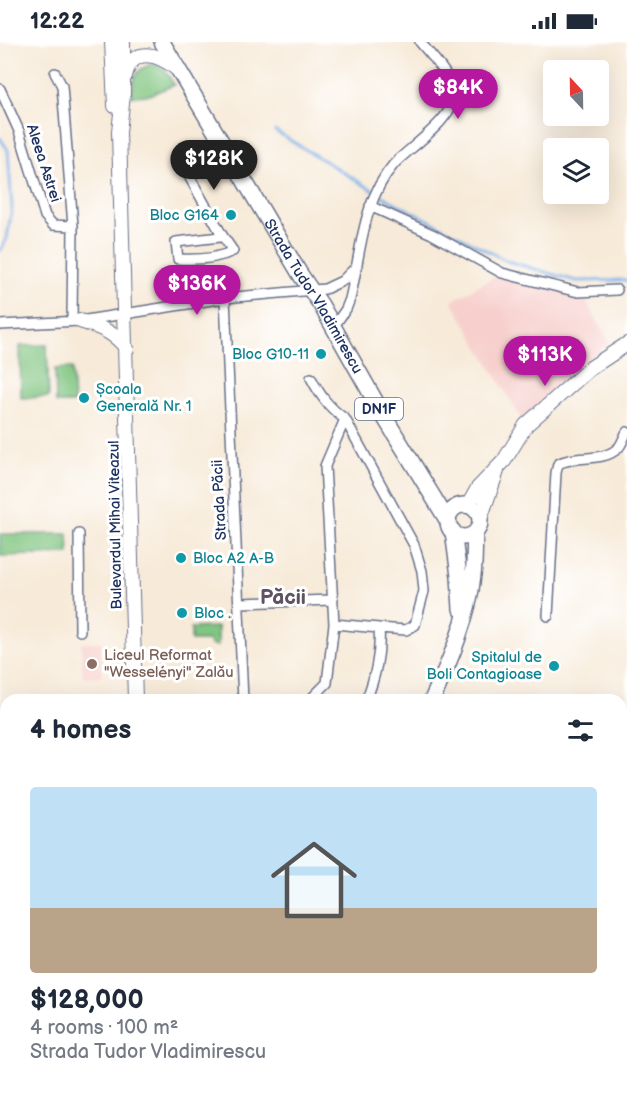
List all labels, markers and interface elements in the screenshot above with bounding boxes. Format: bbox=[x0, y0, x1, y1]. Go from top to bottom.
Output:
text: 12:22 bbox=[30, 8, 84, 35]
north arrow bbox=[543, 60, 609, 126]
map controls bbox=[543, 60, 609, 204]
pin: $84K bbox=[422, 69, 494, 120]
text: $84K bbox=[433, 76, 483, 100]
street label: Aleea Astrei bbox=[22, 122, 65, 205]
button: layers bbox=[543, 138, 609, 204]
pin: $128K bbox=[172, 140, 256, 191]
text: $128K bbox=[184, 147, 244, 171]
place label: Bloc G164 bbox=[150, 206, 219, 225]
marker: Bloc G164 bbox=[224, 208, 238, 222]
street label: Strada Tudor Vladimirescu bbox=[259, 216, 367, 377]
pin: $136K bbox=[155, 265, 239, 316]
text: $136K bbox=[168, 272, 227, 296]
pin: $113K bbox=[503, 336, 587, 387]
text: $113K bbox=[517, 343, 573, 367]
place label: Bloc G10-11 bbox=[232, 345, 309, 364]
marker: Bloc G10-11 bbox=[314, 347, 328, 361]
place label: Școala Generală Nr. 1 bbox=[96, 380, 192, 416]
marker: Școala Generală Nr. 1 bbox=[77, 391, 91, 405]
road number: DN1F bbox=[355, 398, 403, 420]
street label: Bulevardul Mihai Viteazul bbox=[105, 440, 126, 610]
street label: Strada Păcii bbox=[208, 459, 231, 541]
place label: Bloc A2 A-B bbox=[193, 549, 274, 568]
marker: Bloc A2 A-B bbox=[174, 551, 188, 565]
district label: Păcii bbox=[260, 585, 306, 610]
place label: Bloc . bbox=[194, 604, 231, 623]
marker: Bloc . bbox=[175, 606, 189, 620]
place label: Liceul Reformat "Wesselényi" Zalău bbox=[104, 646, 234, 682]
place label: Spitalul de Boli Contagioase bbox=[427, 648, 542, 684]
marker: Liceul Reformat "Wesselényi" Zalău bbox=[85, 657, 99, 671]
marker: Spitalul de Boli Contagioase bbox=[547, 659, 561, 673]
icon: filters bbox=[564, 714, 597, 747]
text: 4 homes bbox=[30, 715, 131, 746]
icon: home bbox=[260, 826, 368, 934]
text: $128,000 bbox=[30, 985, 144, 1016]
text: 4 rooms · 100 m² bbox=[30, 1016, 178, 1040]
text: Strada Tudor Vladimirescu bbox=[30, 1040, 266, 1064]

